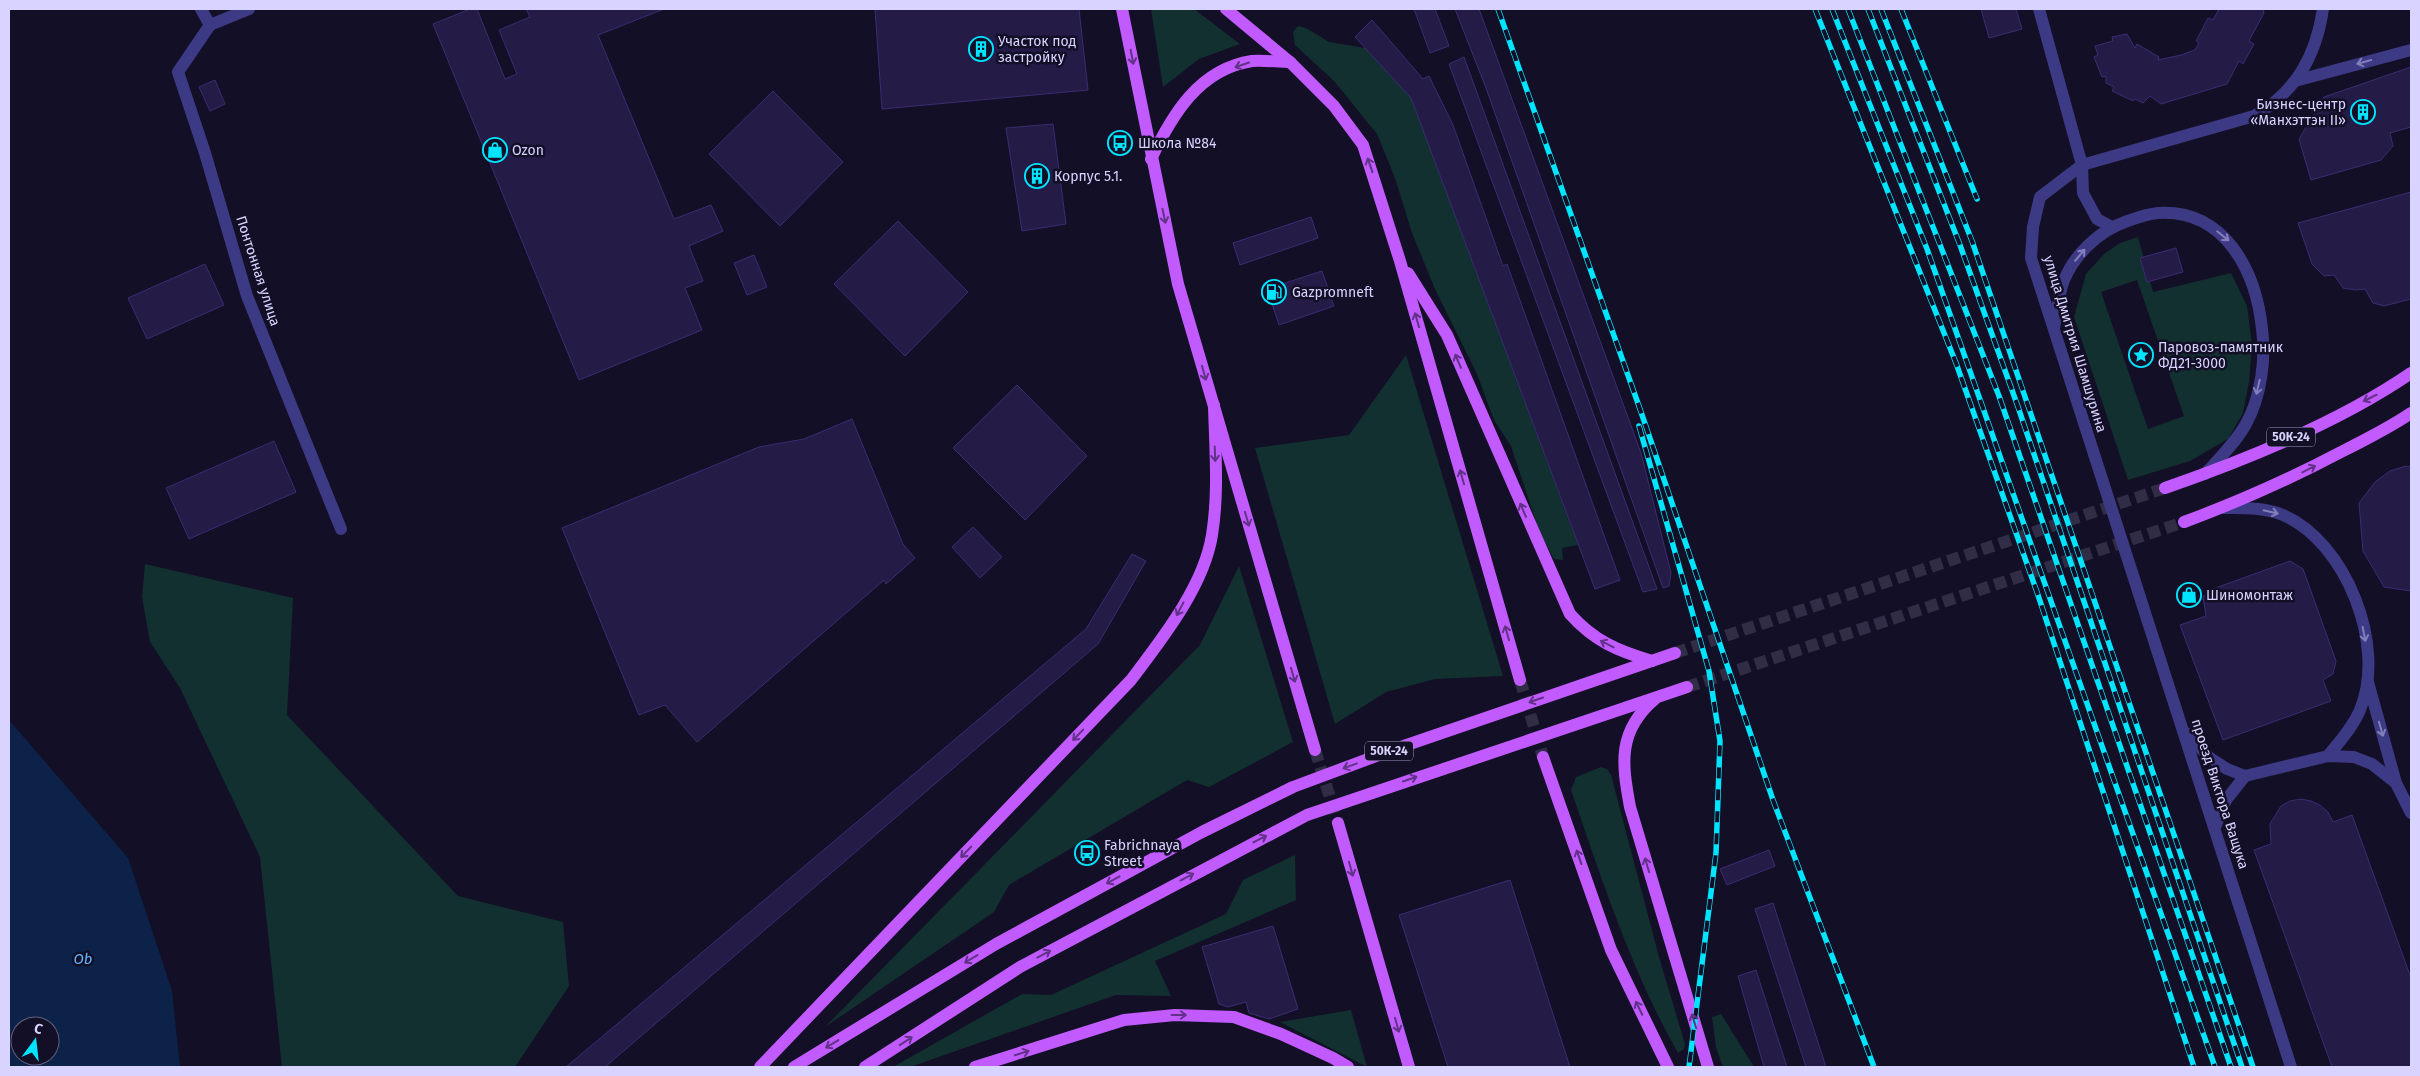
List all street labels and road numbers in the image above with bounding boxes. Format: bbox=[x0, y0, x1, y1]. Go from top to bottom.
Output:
street label: Понтонная улица bbox=[232, 214, 284, 328]
street label: улица Дмитрия Шамшурина bbox=[2040, 253, 2110, 435]
road number: 50К-24 bbox=[2267, 428, 2315, 447]
street label: проезд Виктора Ващука bbox=[2188, 717, 2252, 871]
road number: 50К-24 bbox=[1365, 741, 1413, 760]

